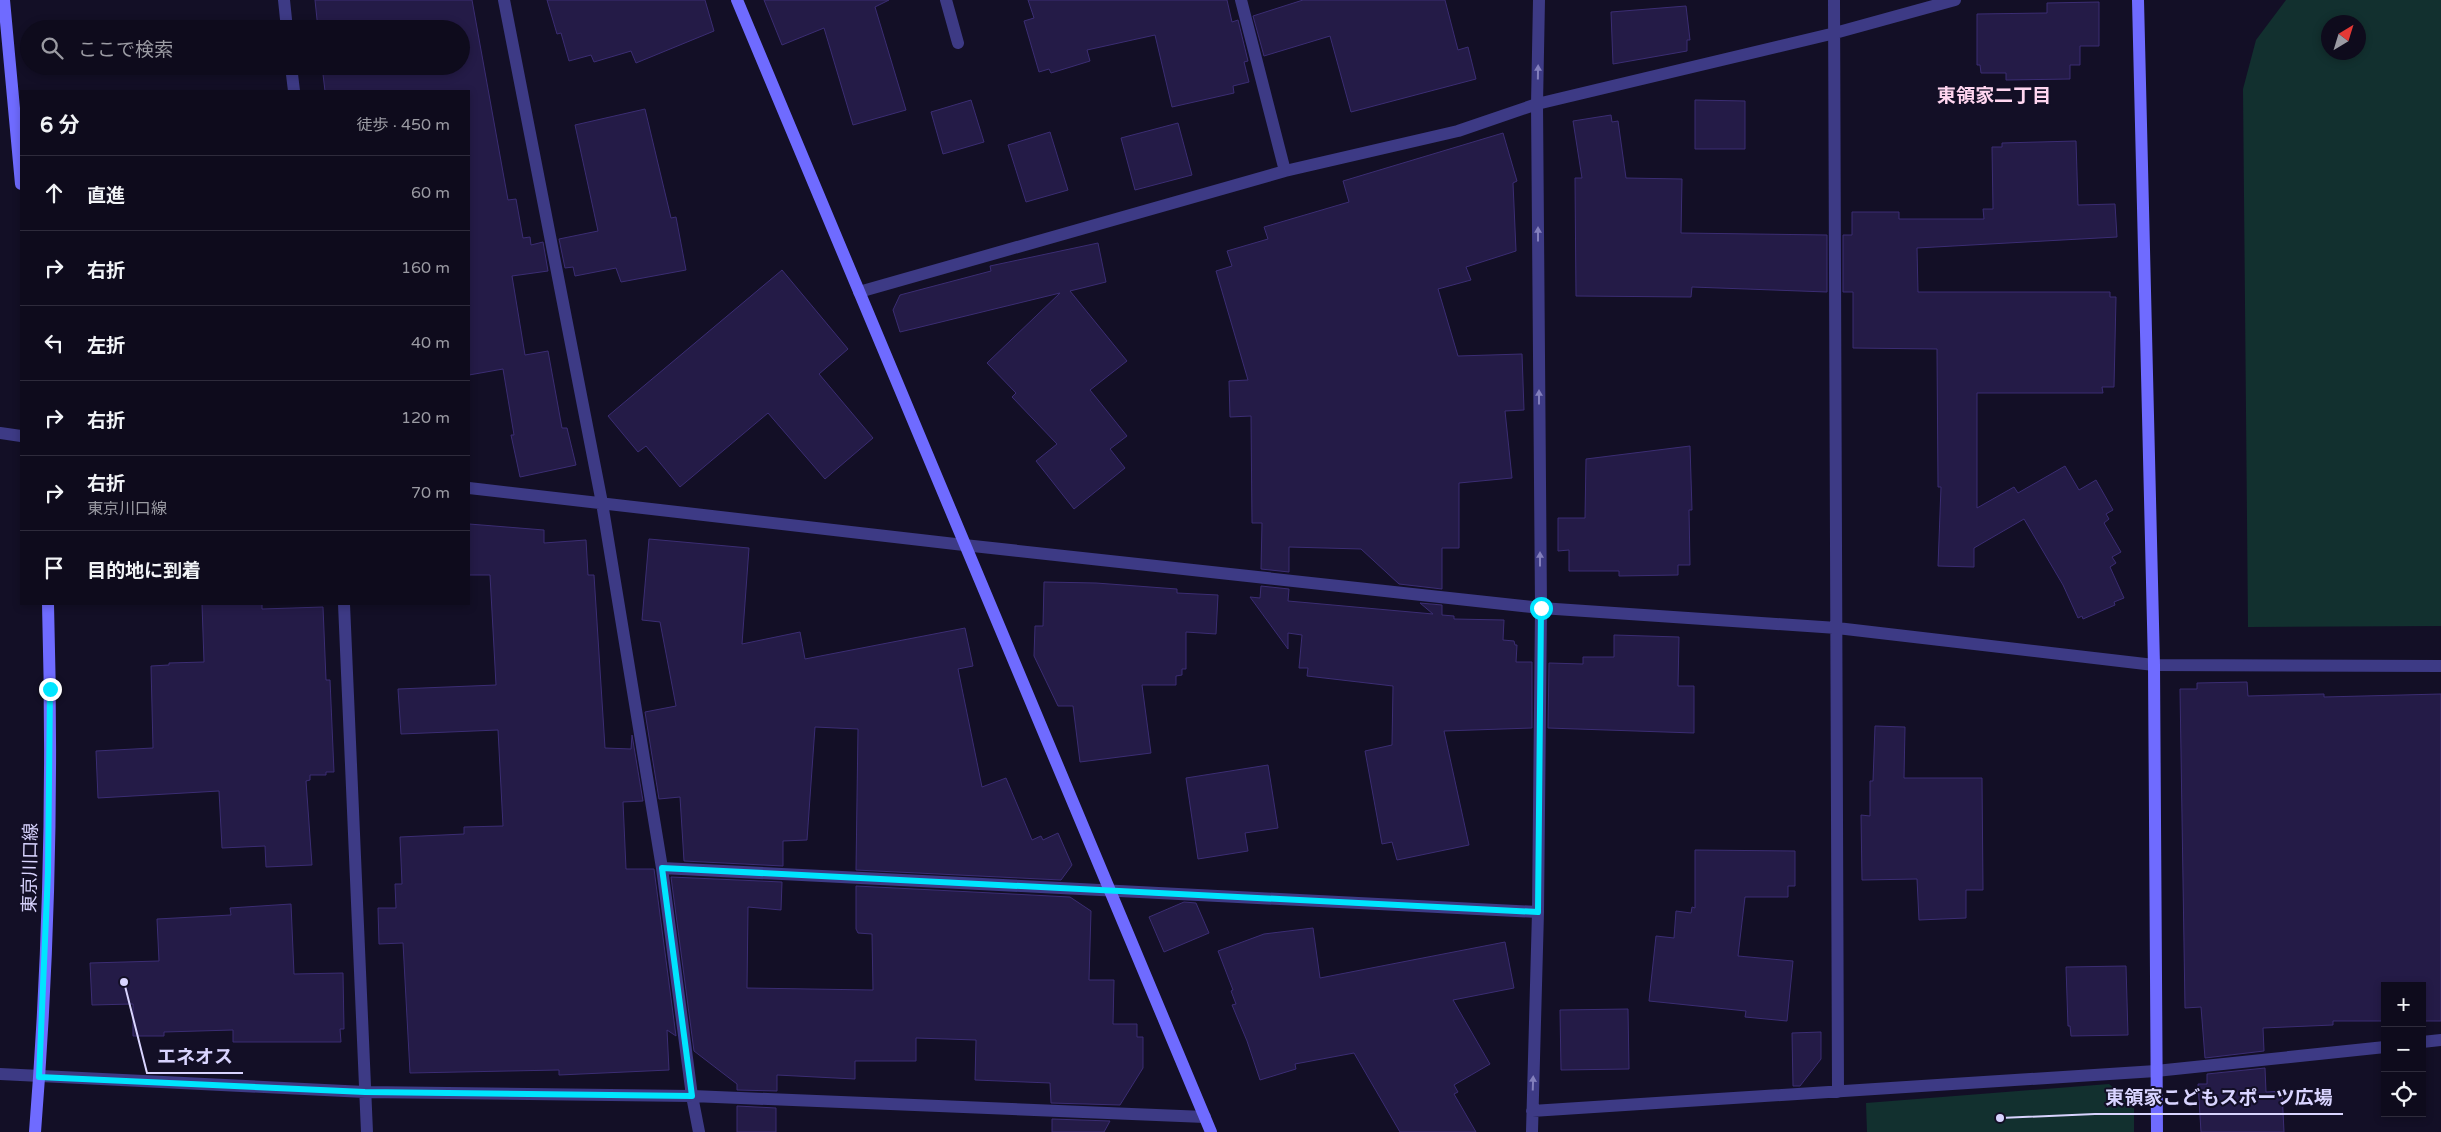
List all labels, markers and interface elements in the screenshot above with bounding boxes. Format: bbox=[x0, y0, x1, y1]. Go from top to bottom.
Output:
north arrow bbox=[2321, 15, 2366, 60]
search box bbox=[20, 20, 470, 75]
icon: search bbox=[38, 34, 66, 62]
text: ここで検索 bbox=[78, 39, 173, 61]
one-way arrow bbox=[1534, 63, 1542, 79]
district label: 東領家二丁目 bbox=[1937, 85, 2051, 107]
text: 6 分 bbox=[40, 113, 80, 138]
text: 徒歩 · 450 m bbox=[357, 115, 450, 135]
icon: ahead bbox=[40, 179, 68, 207]
text: 60 m bbox=[411, 183, 450, 203]
text: 直進 bbox=[87, 185, 125, 207]
one-way arrow bbox=[1534, 226, 1542, 242]
icon: right bbox=[40, 254, 68, 282]
text: 160 m bbox=[401, 258, 450, 278]
text: 右折 bbox=[87, 260, 125, 282]
icon: left bbox=[40, 329, 68, 357]
text: 40 m bbox=[411, 333, 450, 353]
text: 左折 bbox=[87, 335, 125, 357]
one-way arrow bbox=[1535, 388, 1543, 404]
icon: right bbox=[40, 404, 68, 432]
text: 120 m bbox=[401, 408, 450, 428]
text: 右折 bbox=[87, 410, 125, 432]
text: 右折 bbox=[87, 473, 125, 495]
icon: right bbox=[40, 479, 68, 507]
text: 70 m bbox=[411, 483, 450, 503]
text: 東京川口線 bbox=[87, 499, 167, 519]
one-way arrow bbox=[1536, 551, 1544, 567]
icon: arrive bbox=[40, 554, 68, 582]
text: 目的地に到着 bbox=[87, 560, 201, 582]
route start bbox=[1530, 597, 1553, 620]
route end bbox=[39, 678, 62, 701]
street label: 東京川口線 bbox=[18, 823, 42, 913]
map controls bbox=[2381, 982, 2426, 1117]
button: + bbox=[2381, 982, 2426, 1027]
button: − bbox=[2381, 1027, 2426, 1072]
callout: エネオス bbox=[147, 1039, 243, 1073]
text: エネオス bbox=[157, 1046, 233, 1068]
button: locate bbox=[2381, 1072, 2426, 1117]
one-way arrow bbox=[1529, 1075, 1537, 1091]
callout: 東領家こどもスポーツ広場 bbox=[2095, 1080, 2343, 1114]
text: 東領家こどもスポーツ広場 bbox=[2105, 1087, 2333, 1109]

